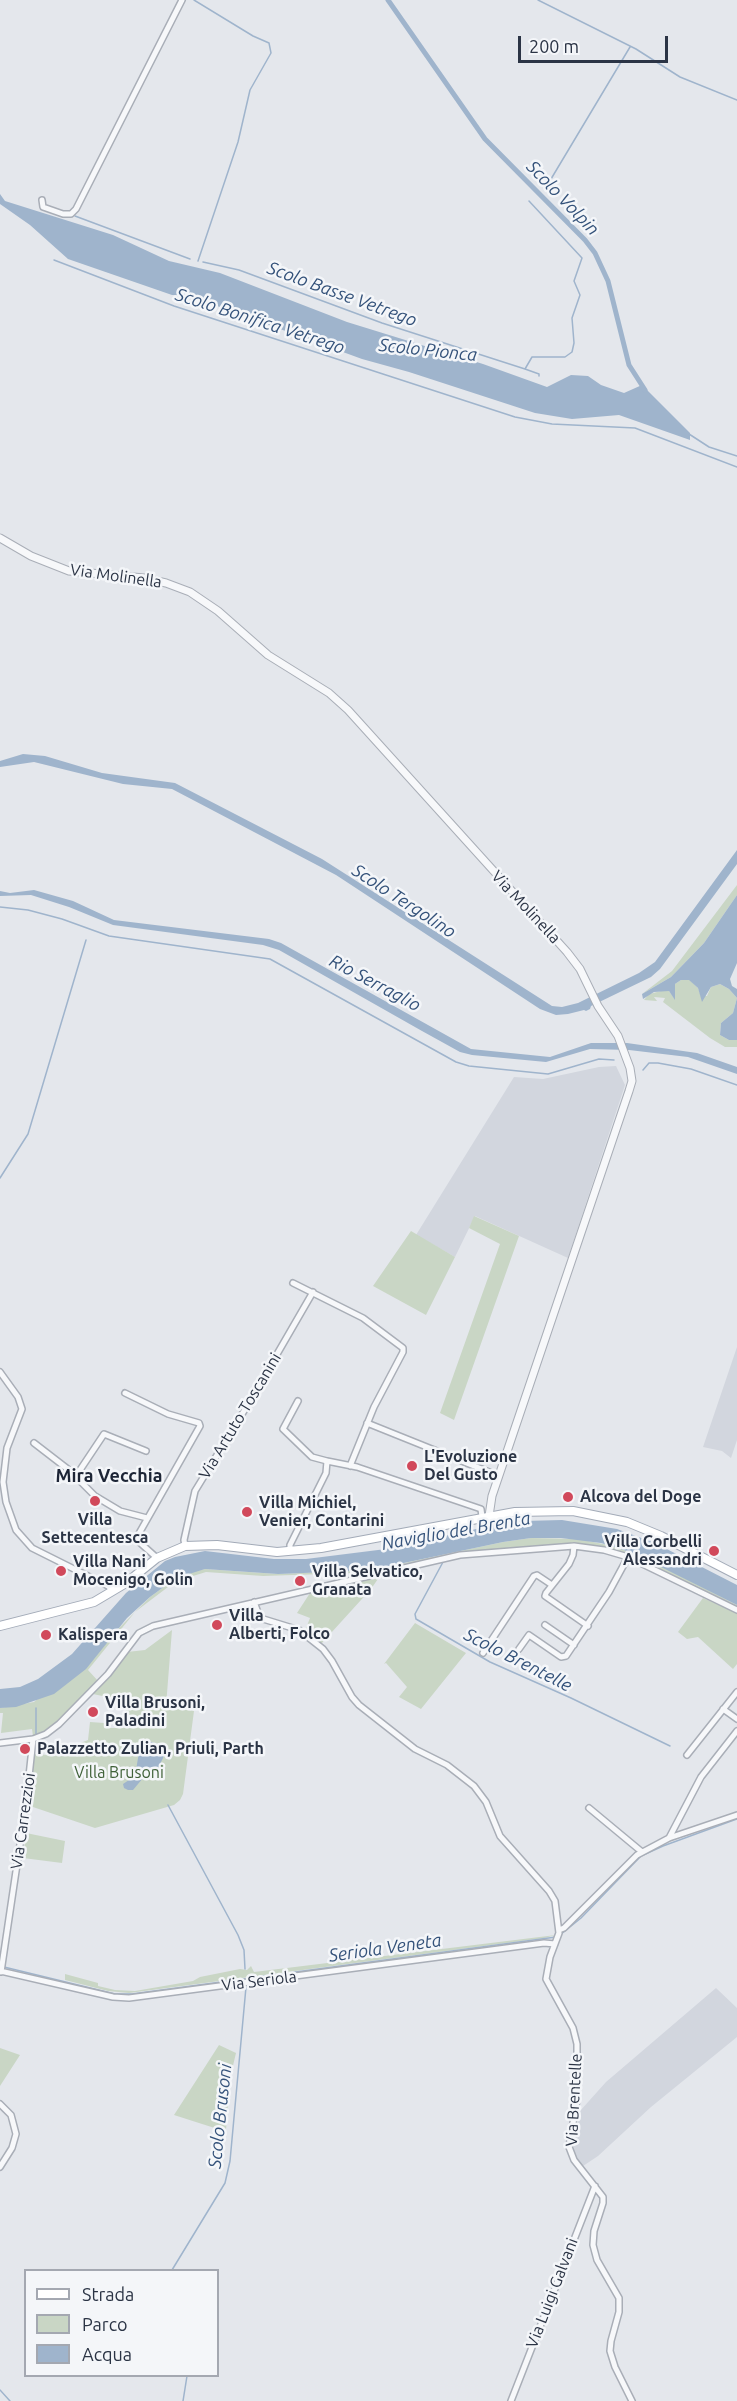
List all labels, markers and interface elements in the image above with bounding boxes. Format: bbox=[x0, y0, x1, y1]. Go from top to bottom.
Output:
scale bar bbox=[521, 24, 671, 62]
text: 200 m bbox=[529, 36, 579, 56]
water label: Scolo Volpin bbox=[522, 156, 604, 240]
water label: Scolo Basse Vetrego bbox=[264, 257, 420, 331]
water label: Scolo Bonifica Vetrego bbox=[173, 283, 347, 359]
water label: Scolo Pionca bbox=[378, 334, 478, 366]
street label: Via Molinella bbox=[69, 560, 163, 592]
water label: Scolo Tergolino bbox=[348, 859, 460, 943]
street label: Via Molinella bbox=[487, 867, 565, 947]
water label: Rio Serraglio bbox=[326, 950, 424, 1016]
street label: Via Artuto Toscanini bbox=[195, 1349, 285, 1483]
place label: L'Evoluzione Del Gusto bbox=[424, 1447, 517, 1485]
marker: L'Evoluzione Del Gusto bbox=[405, 1459, 419, 1473]
district label: Mira Vecchia bbox=[55, 1465, 163, 1487]
place label: Alcova del Doge bbox=[580, 1487, 701, 1507]
marker: Alcova del Doge bbox=[561, 1490, 575, 1504]
place label: Villa Michiel, Venier, Contarini bbox=[259, 1493, 384, 1531]
marker: Villa Settecentesca bbox=[88, 1494, 102, 1508]
marker: Villa Michiel, Venier, Contarini bbox=[240, 1505, 254, 1519]
water label: Naviglio del Brenta bbox=[380, 1507, 532, 1555]
place label: Villa Settecentesca bbox=[42, 1510, 148, 1548]
place label: Villa Corbelli Alessandri bbox=[604, 1532, 702, 1570]
marker: Villa Corbelli Alessandri bbox=[707, 1544, 721, 1558]
place label: Villa Nani Mocenigo, Golin bbox=[73, 1552, 193, 1590]
place label: Villa Selvatico, Granata bbox=[312, 1562, 423, 1600]
marker: Villa Nani Mocenigo, Golin bbox=[54, 1564, 68, 1578]
marker: Villa Selvatico, Granata bbox=[293, 1574, 307, 1588]
place label: Villa Alberti, Folco bbox=[229, 1606, 330, 1644]
marker: Villa Alberti, Folco bbox=[210, 1618, 224, 1632]
water label: Scolo Brentelle bbox=[460, 1624, 576, 1696]
place label: Kalispera bbox=[58, 1625, 128, 1645]
marker: Kalispera bbox=[39, 1628, 53, 1642]
place label: Villa Brusoni, Paladini bbox=[105, 1693, 205, 1731]
marker: Villa Brusoni, Paladini bbox=[86, 1705, 100, 1719]
place label: Palazzetto Zulian, Priuli, Parth bbox=[37, 1739, 264, 1759]
marker: Palazzetto Zulian, Priuli, Parth bbox=[18, 1742, 32, 1756]
park label: Villa Brusoni bbox=[74, 1763, 164, 1783]
street label: Via Carrezzioi bbox=[7, 1771, 39, 1871]
water label: Seriola Veneta bbox=[327, 1929, 443, 1967]
street label: Via Seriola bbox=[220, 1967, 298, 1995]
street label: Via Brentelle bbox=[562, 2053, 586, 2147]
water label: Scolo Brusoni bbox=[204, 2062, 236, 2170]
street label: Via Luigi Galvani bbox=[522, 2235, 582, 2351]
legend bbox=[24, 2269, 219, 2377]
text: Strada bbox=[82, 2284, 134, 2304]
text: Parco bbox=[82, 2314, 128, 2334]
text: Acqua bbox=[82, 2344, 132, 2364]

